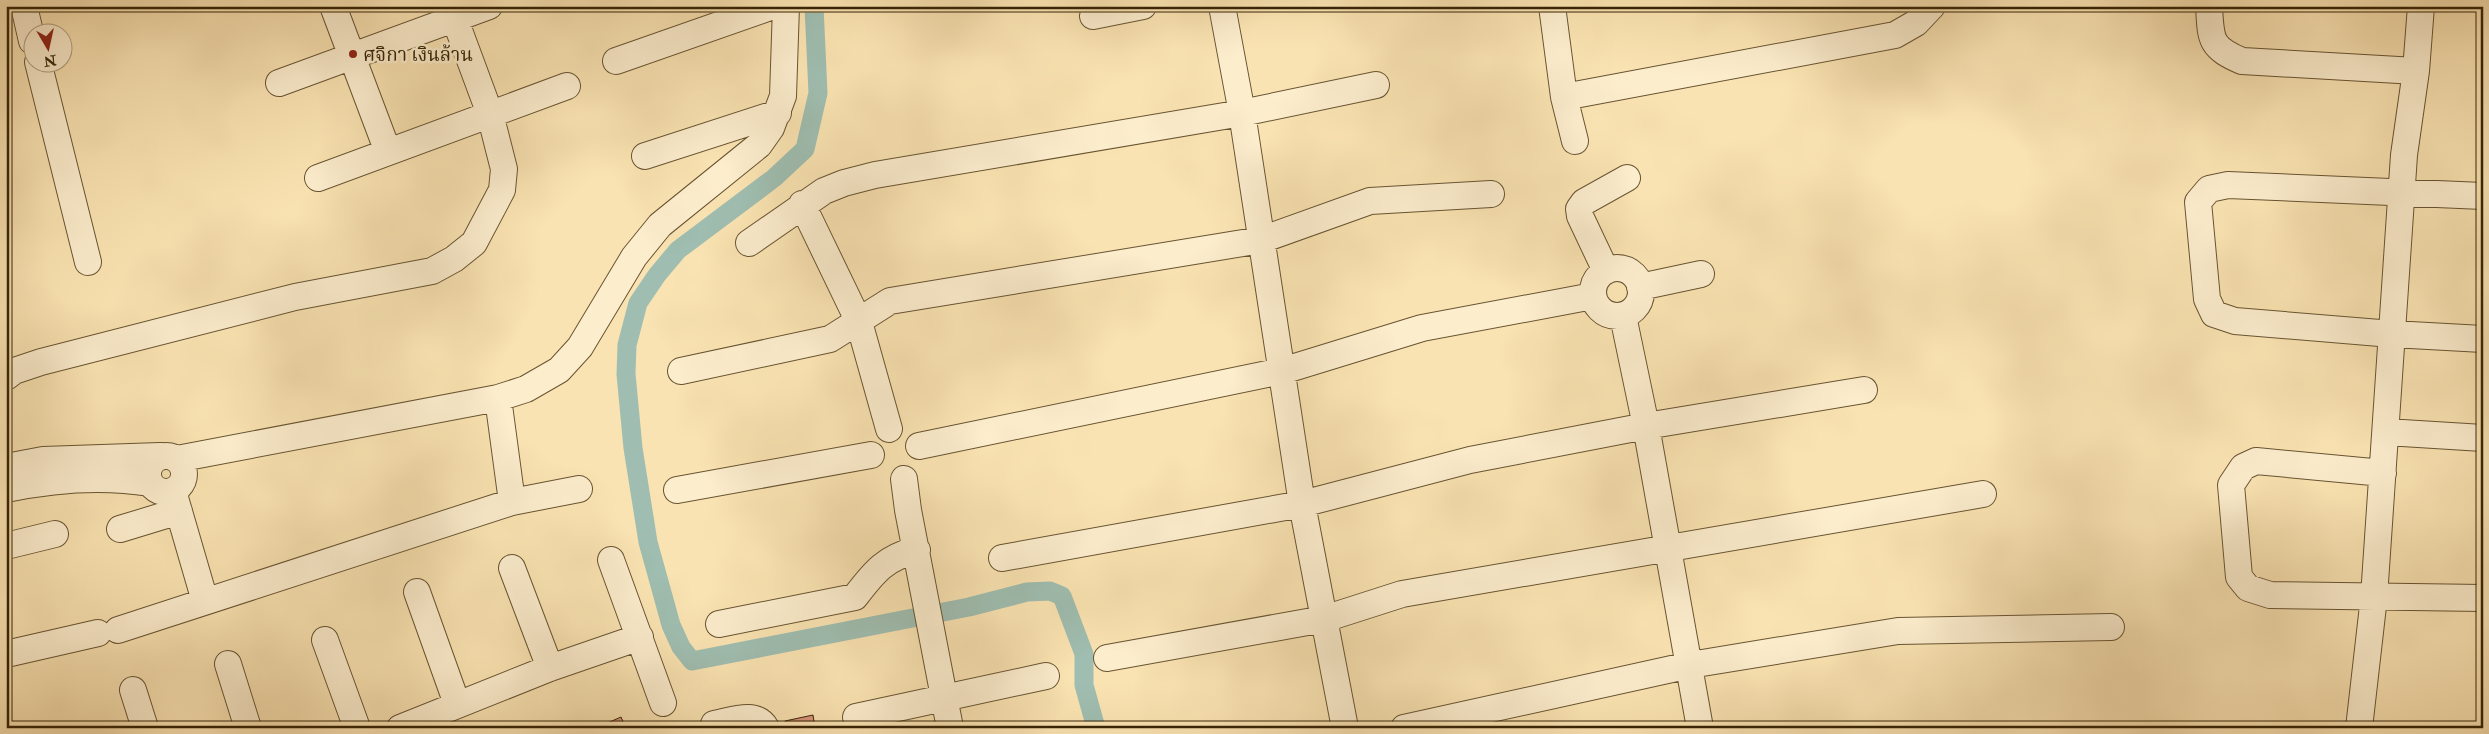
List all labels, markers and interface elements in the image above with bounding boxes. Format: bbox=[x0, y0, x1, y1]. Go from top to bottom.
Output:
north arrow bbox=[22, 22, 72, 72]
place label: ศจิกา เงินล้าน bbox=[363, 43, 473, 67]
marker: ศจิกา เงินล้าน bbox=[347, 48, 359, 60]
text: N bbox=[42, 51, 58, 70]

